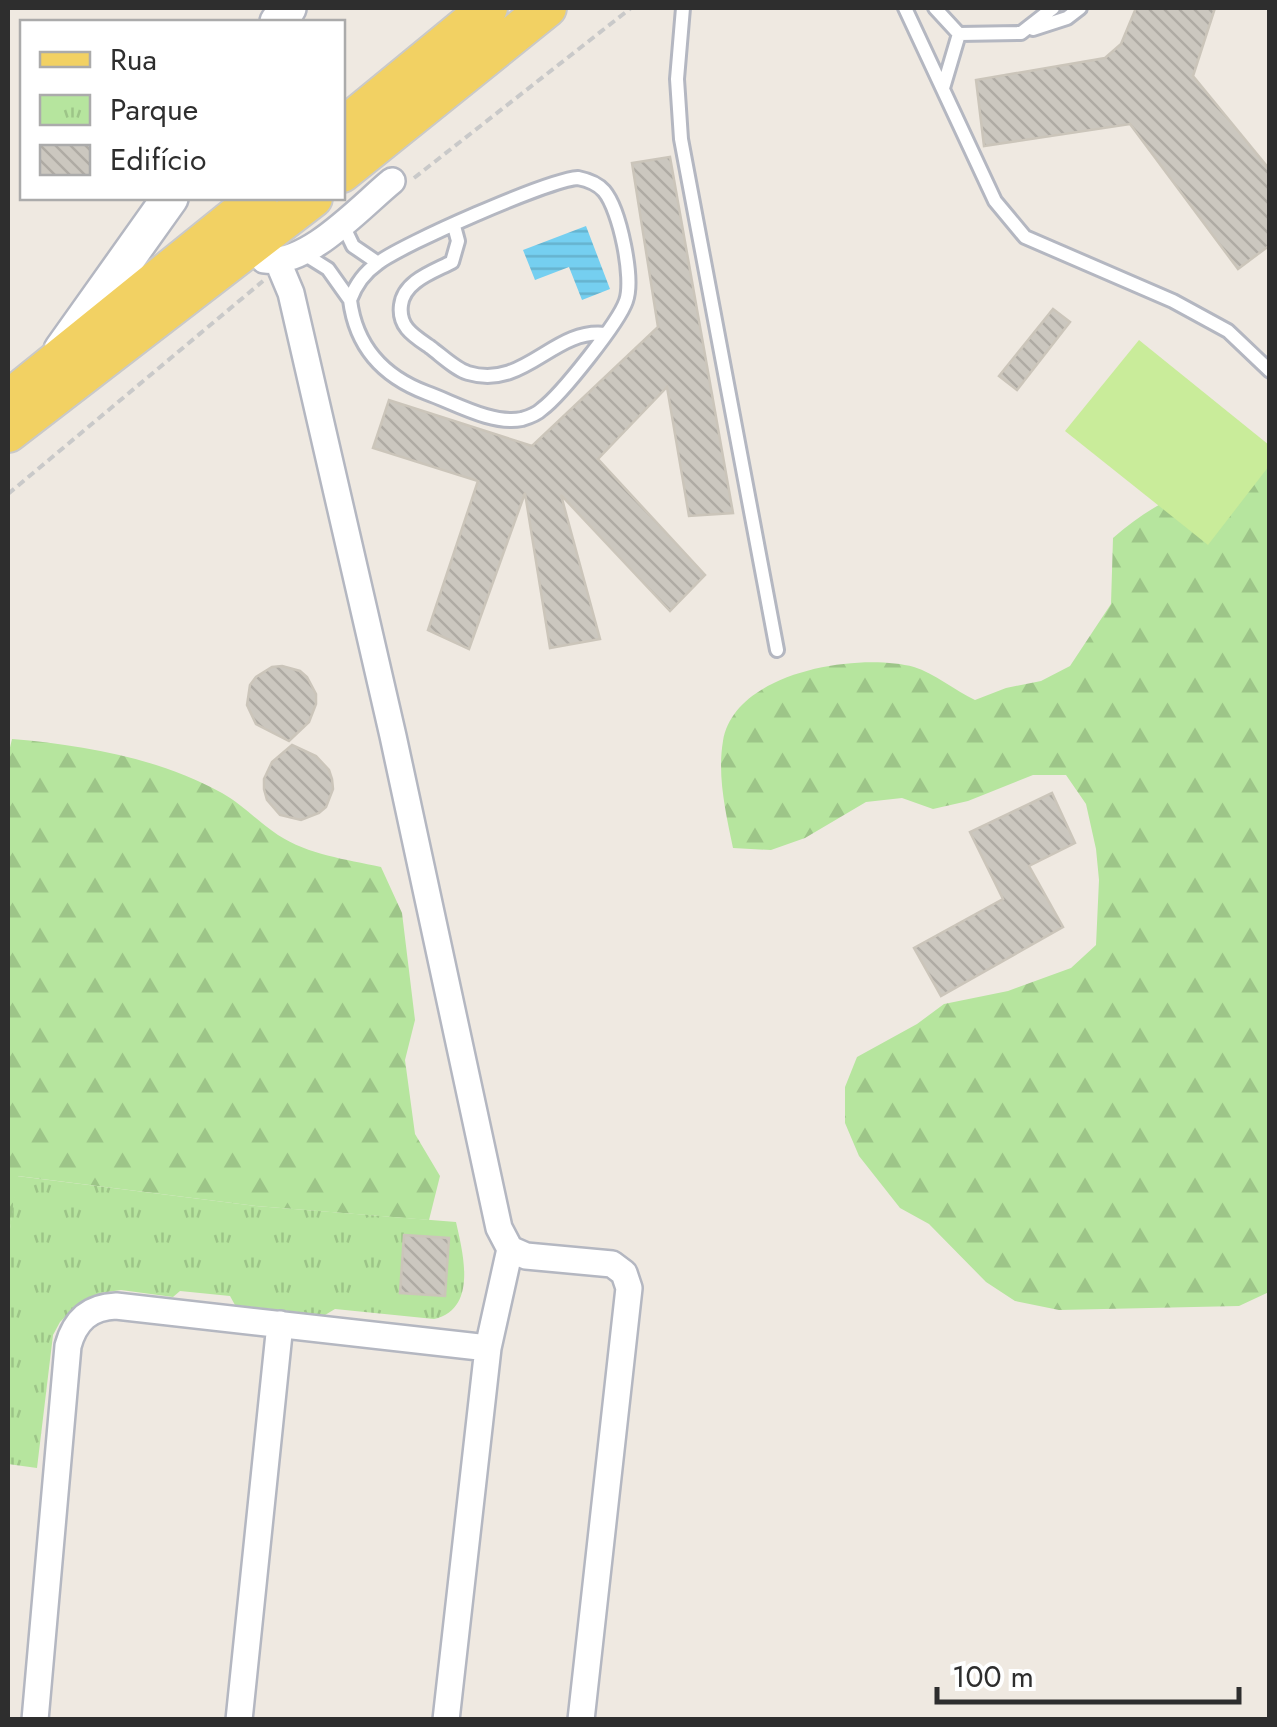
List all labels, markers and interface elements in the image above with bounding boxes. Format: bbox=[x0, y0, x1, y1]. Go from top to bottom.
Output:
legend bbox=[20, 20, 345, 200]
text: Rua bbox=[110, 38, 157, 81]
text: Parque bbox=[110, 88, 198, 131]
text: Edifício bbox=[110, 138, 206, 181]
scale bar bbox=[937, 1642, 1240, 1704]
text: 100 m bbox=[952, 1655, 1034, 1698]

